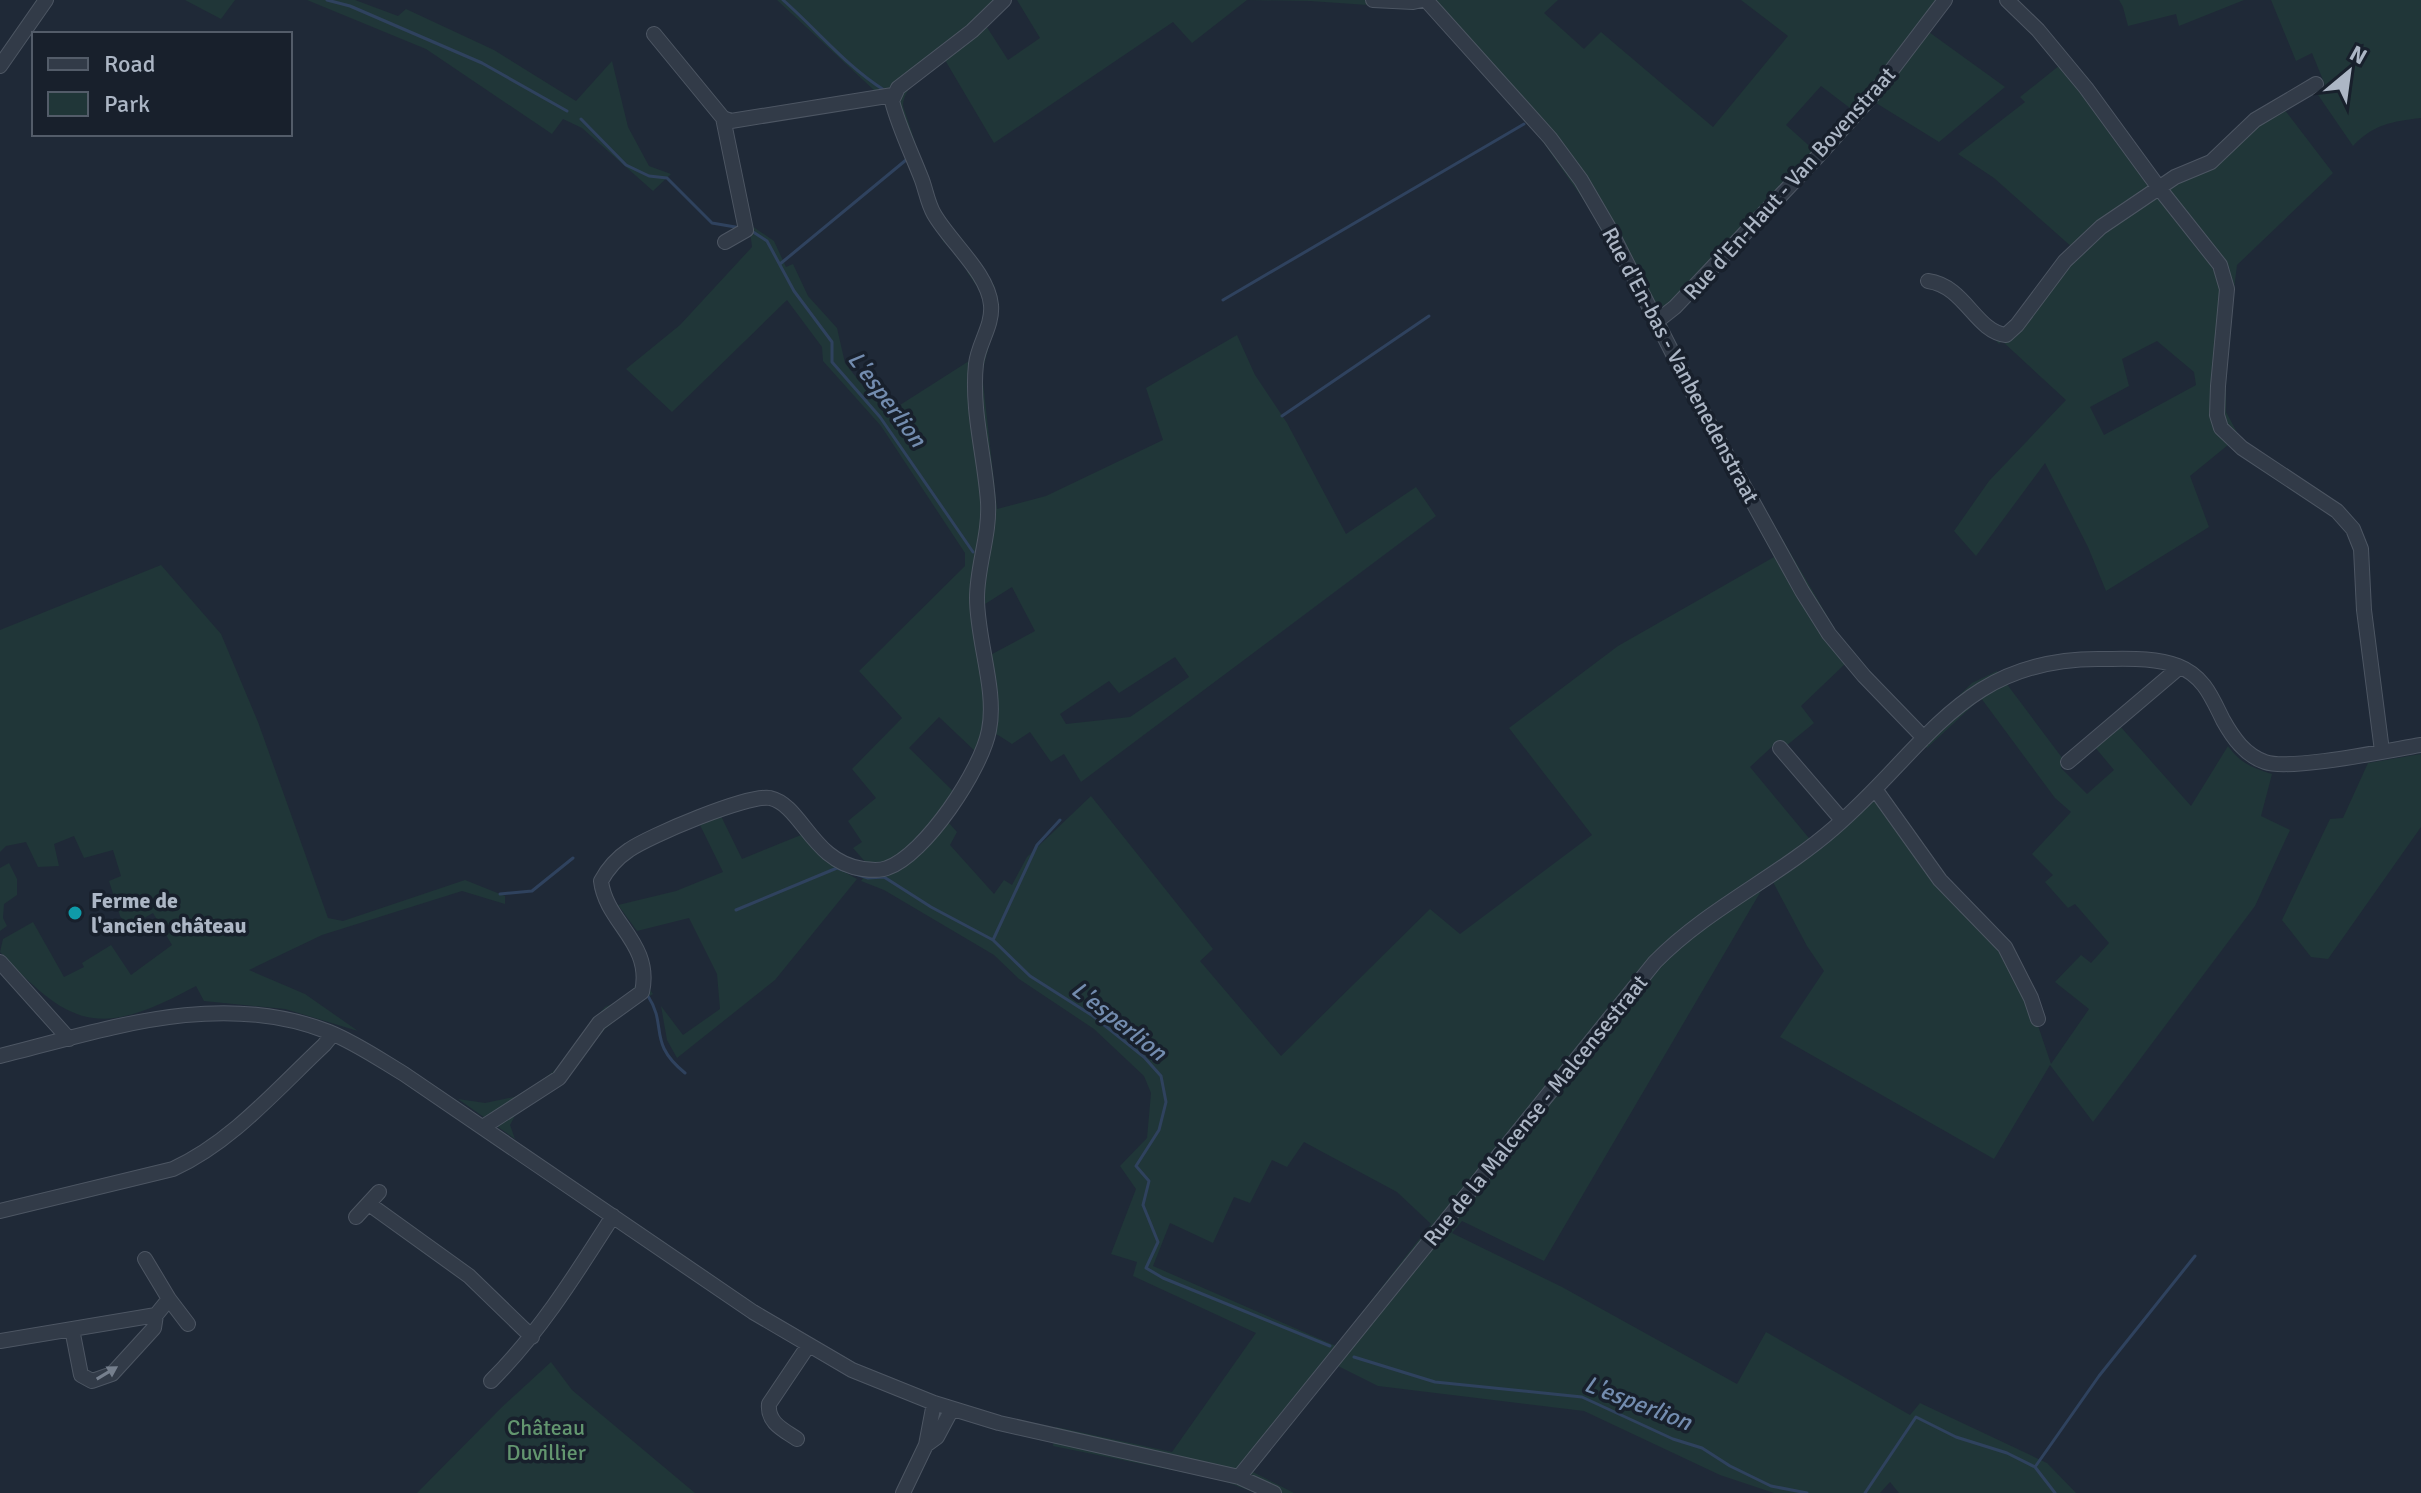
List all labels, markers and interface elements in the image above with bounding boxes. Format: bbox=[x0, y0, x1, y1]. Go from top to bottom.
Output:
legend bbox=[32, 32, 292, 136]
north arrow bbox=[2309, 32, 2389, 112]
text: N bbox=[2345, 39, 2372, 70]
text: Road bbox=[104, 49, 155, 79]
street label: Rue d'En-Haut - Van Bovenstraat bbox=[1678, 61, 1901, 305]
text: Park bbox=[104, 89, 150, 119]
street label: Rue d'En-bas - Vanbenedenstraat bbox=[1596, 223, 1765, 508]
water label: L'esperlion bbox=[841, 345, 933, 454]
place label: Ferme de l'ancien château bbox=[91, 887, 247, 939]
marker: Ferme de l'ancien château bbox=[66, 904, 84, 922]
street label: Rue de la Malcense - Malcensestraat bbox=[1418, 969, 1653, 1251]
water label: L'esperlion bbox=[1066, 975, 1173, 1068]
one-way arrow bbox=[96, 1366, 118, 1380]
water label: L'esperlion bbox=[1580, 1369, 1697, 1437]
park label: Château Duvillier bbox=[506, 1414, 586, 1466]

